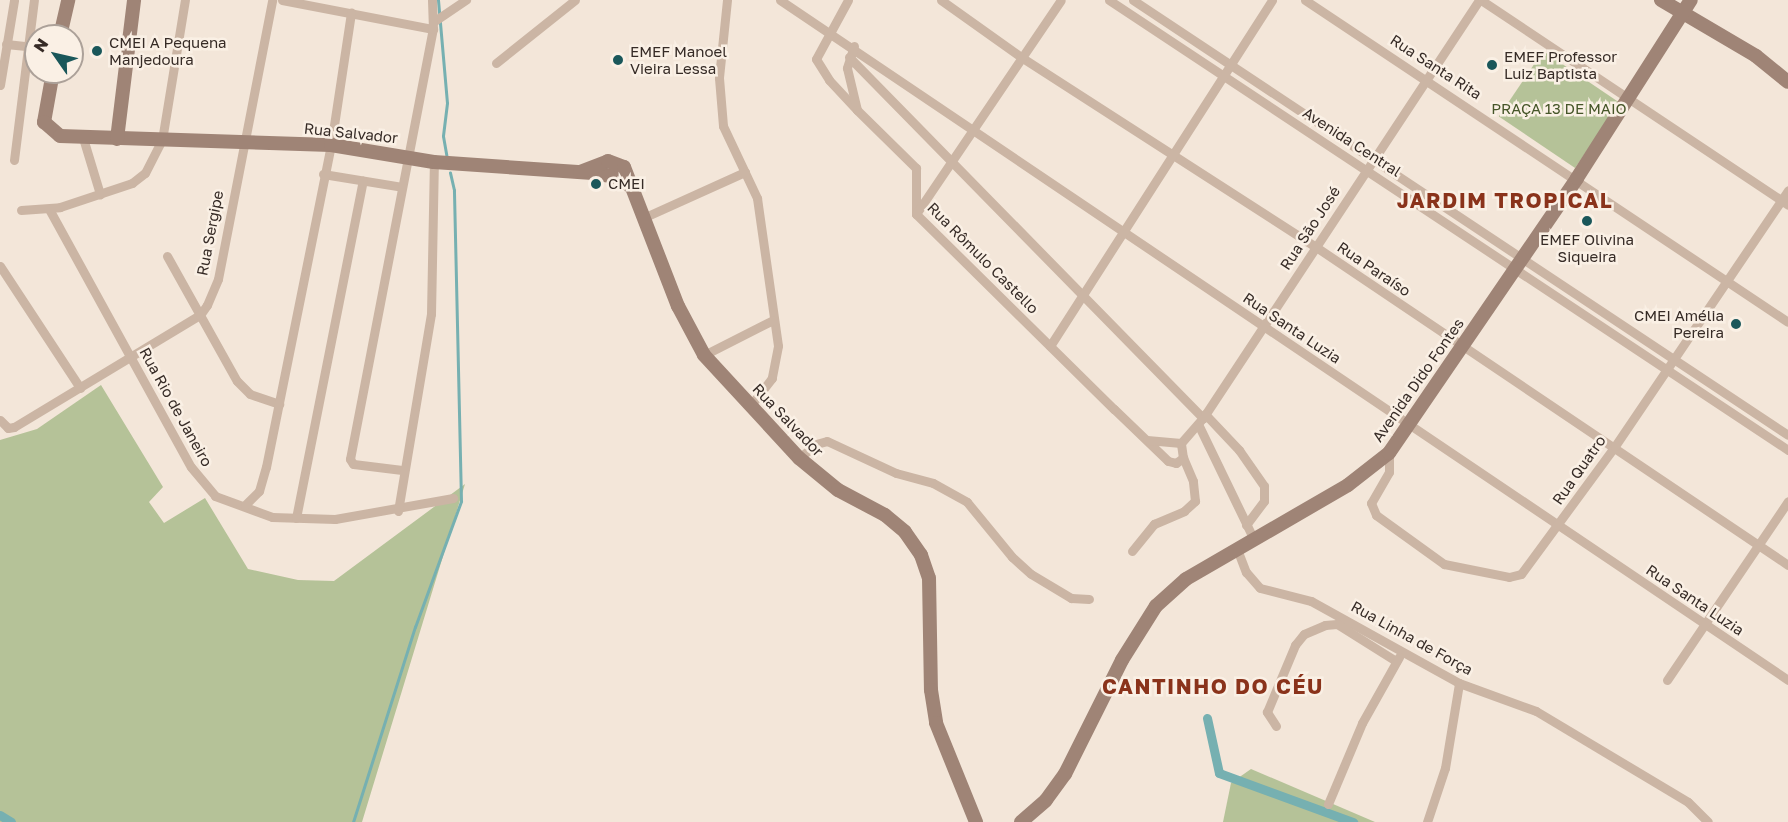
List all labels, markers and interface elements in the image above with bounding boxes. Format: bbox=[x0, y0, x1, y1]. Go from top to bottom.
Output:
north arrow bbox=[24, 24, 84, 84]
street label: Rua Santa Rita bbox=[1387, 31, 1485, 103]
place label: CMEI A Pequena Manjedoura bbox=[109, 33, 227, 68]
text: N bbox=[29, 34, 52, 56]
place label: EMEF Manoel Vieira Lessa bbox=[630, 42, 727, 77]
marker: CMEI A Pequena Manjedoura bbox=[90, 44, 104, 58]
place label: EMEF Professor Luiz Baptista bbox=[1504, 47, 1617, 82]
marker: EMEF Manoel Vieira Lessa bbox=[611, 53, 625, 67]
marker: EMEF Professor Luiz Baptista bbox=[1485, 58, 1499, 72]
park label: PRAÇA 13 DE MAIO bbox=[1491, 100, 1627, 118]
street label: Avenida Central bbox=[1299, 104, 1405, 180]
street label: Rua Salvador bbox=[303, 119, 399, 147]
place label: CMEI bbox=[608, 175, 645, 193]
marker: CMEI bbox=[589, 177, 603, 191]
street label: Rua São José bbox=[1276, 183, 1344, 273]
district label: JARDIM TROPICAL bbox=[1397, 187, 1613, 213]
street label: Rua Sergipe bbox=[193, 189, 227, 277]
street label: Rua Rômulo Castello bbox=[924, 199, 1042, 317]
marker: EMEF Olivina Siqueira bbox=[1580, 214, 1594, 228]
place label: EMEF Olivina Siqueira bbox=[1540, 230, 1634, 265]
street label: Rua Paraíso bbox=[1334, 238, 1414, 300]
street label: Rua Santa Luzia bbox=[1240, 289, 1344, 367]
place label: CMEI Amélia Pereira bbox=[1634, 306, 1724, 341]
street label: Avenida Dido Fontes bbox=[1369, 315, 1467, 445]
marker: CMEI Amélia Pereira bbox=[1729, 317, 1743, 331]
street label: Rua Rio de Janeiro bbox=[136, 344, 216, 470]
street label: Rua Salvador bbox=[749, 380, 827, 460]
street label: Rua Quatro bbox=[1549, 432, 1609, 508]
street label: Rua Santa Luzia bbox=[1643, 561, 1747, 639]
street label: Rua Linha de Força bbox=[1348, 597, 1476, 679]
district label: CANTINHO DO CÉU bbox=[1102, 673, 1324, 699]

